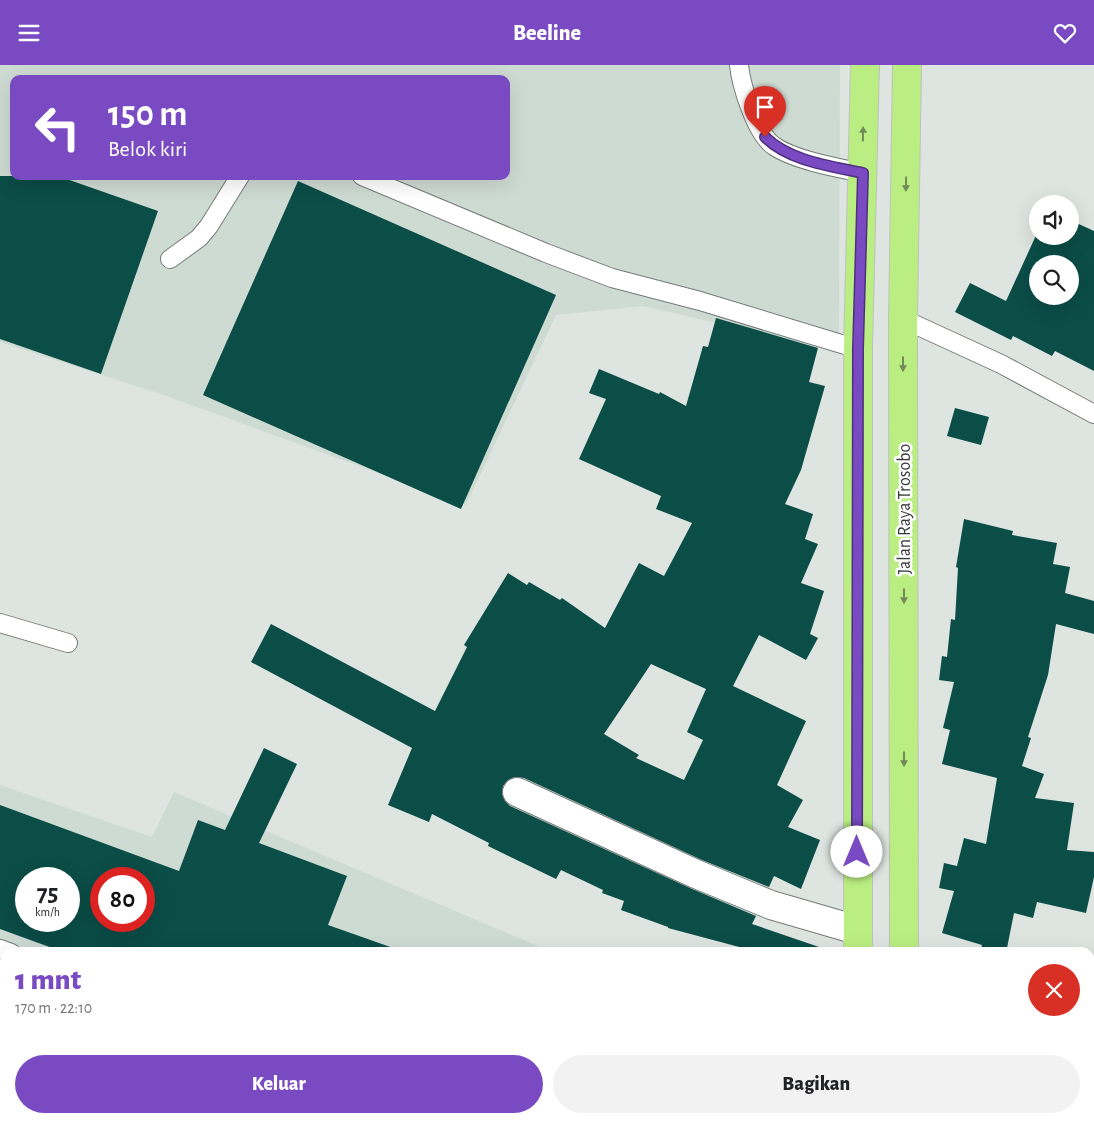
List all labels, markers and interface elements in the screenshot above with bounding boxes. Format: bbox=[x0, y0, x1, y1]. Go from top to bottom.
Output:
icon: menu bbox=[15, 19, 43, 47]
icon: heart bbox=[1051, 19, 1079, 47]
text: Beeline bbox=[513, 22, 581, 44]
pin bbox=[744, 86, 786, 137]
icon: arrive bbox=[751, 93, 779, 121]
icon: left bbox=[25, 95, 90, 160]
text: 150 m bbox=[108, 97, 188, 132]
one-way arrow bbox=[860, 126, 868, 142]
text: Belok kiri bbox=[108, 138, 187, 160]
one-way arrow bbox=[901, 176, 909, 192]
map controls bbox=[1029, 195, 1079, 305]
button: sound bbox=[1029, 195, 1079, 245]
button: search bbox=[1029, 255, 1079, 305]
one-way arrow bbox=[899, 356, 907, 372]
street label: Jalan Raya Trosobo bbox=[896, 444, 914, 574]
one-way arrow bbox=[900, 588, 908, 604]
one-way arrow bbox=[900, 751, 908, 767]
position arrow bbox=[830, 825, 882, 877]
speed limit sign: 80 bbox=[90, 867, 155, 932]
text: 75 bbox=[37, 881, 58, 906]
text: km/h bbox=[35, 906, 60, 918]
button: close bbox=[1028, 964, 1080, 1016]
text: 1 mnt bbox=[15, 965, 81, 995]
text: 170 m · 22:10 bbox=[15, 1000, 92, 1016]
button: Keluar bbox=[15, 1055, 543, 1113]
button: Bagikan bbox=[553, 1055, 1080, 1113]

